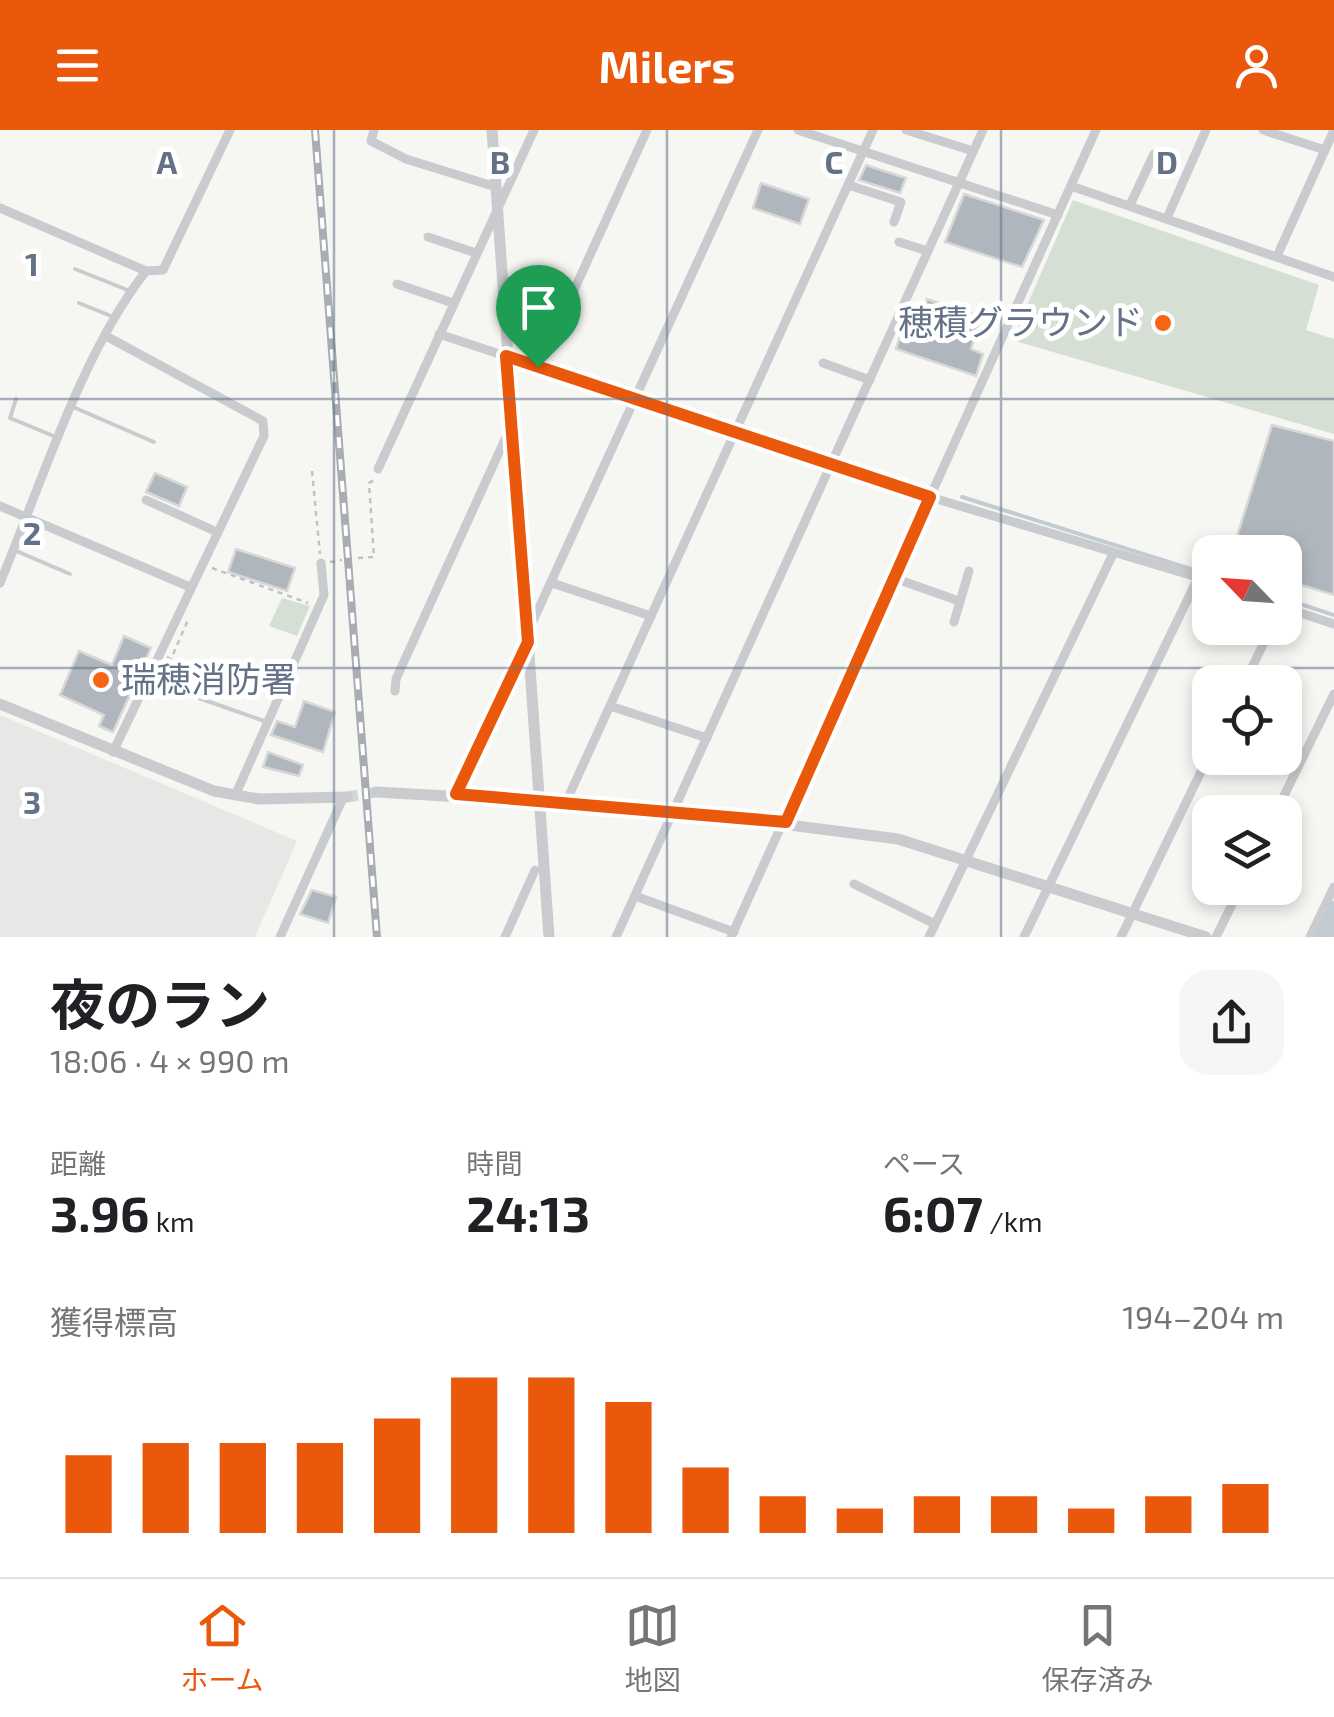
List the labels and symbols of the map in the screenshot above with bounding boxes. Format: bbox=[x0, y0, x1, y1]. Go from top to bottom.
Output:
text: A bbox=[157, 142, 178, 180]
text: B bbox=[490, 142, 510, 180]
text: C bbox=[825, 142, 843, 180]
text: D bbox=[1156, 142, 1178, 180]
text: 1 bbox=[25, 244, 39, 282]
pin bbox=[496, 265, 581, 368]
place label: 穂積グラウンド bbox=[898, 300, 1143, 342]
marker: 穂積グラウンド bbox=[1152, 312, 1174, 334]
text: 2 bbox=[23, 513, 41, 551]
north arrow bbox=[1192, 535, 1302, 645]
place label: 瑞穂消防署 bbox=[121, 657, 296, 699]
marker: 瑞穂消防署 bbox=[90, 669, 112, 691]
text: 3 bbox=[23, 782, 41, 820]

